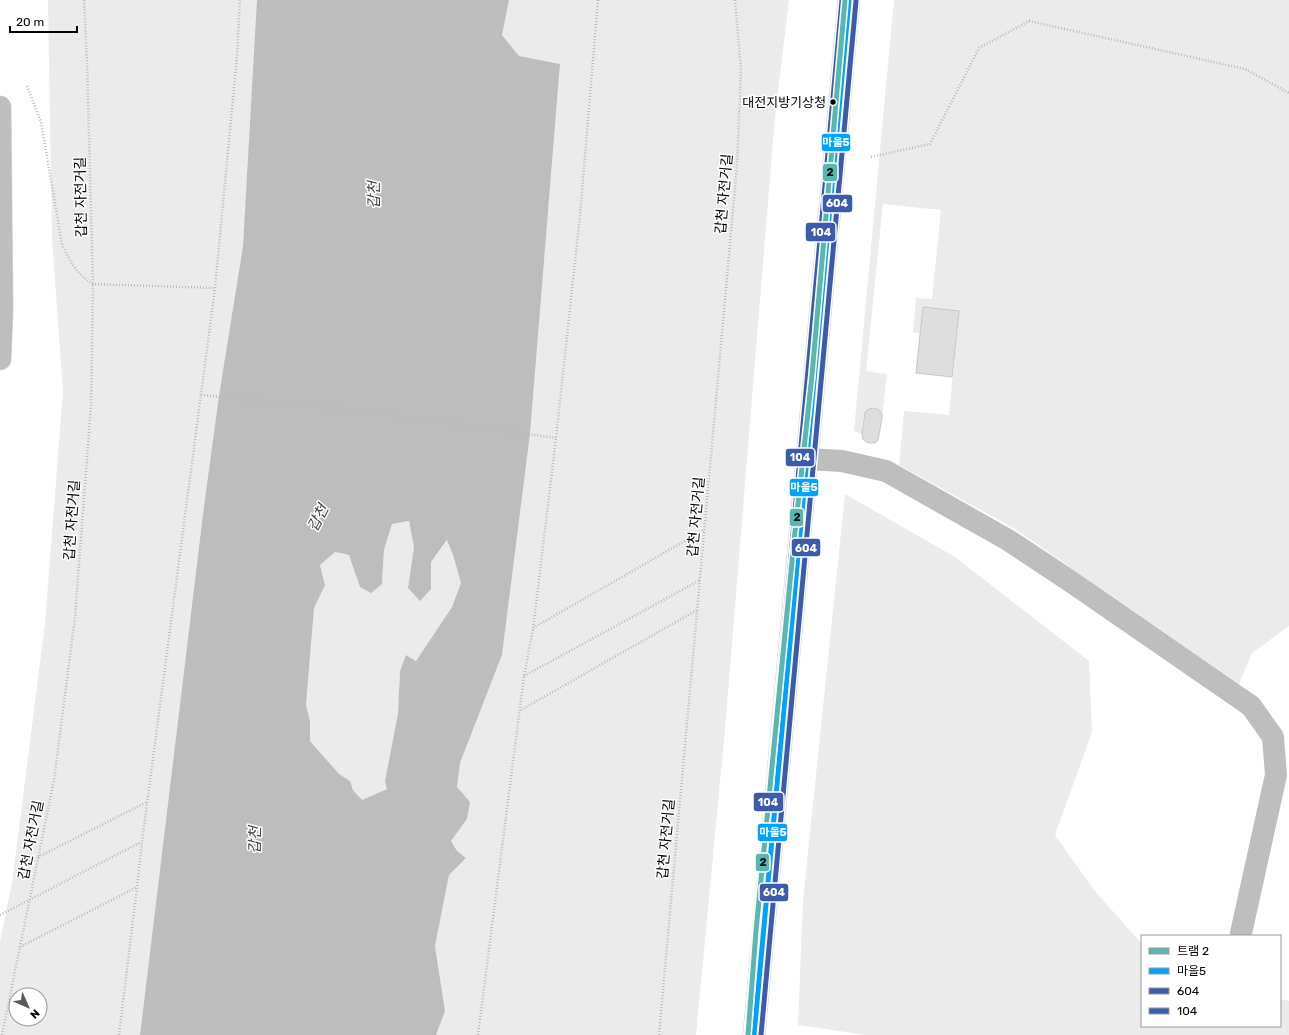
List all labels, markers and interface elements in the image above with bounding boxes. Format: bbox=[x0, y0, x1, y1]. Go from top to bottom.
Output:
scale bar bbox=[10, 8, 77, 34]
text: 20 m bbox=[16, 15, 44, 29]
place label: 대전지방기상청 bbox=[742, 95, 826, 110]
marker: 대전지방기상청 bbox=[828, 97, 838, 107]
line badge: 마을5 bbox=[821, 133, 851, 152]
text: 마을5 bbox=[822, 136, 850, 149]
street label: 갑천 자전거길 bbox=[712, 153, 736, 235]
street label: 갑천 자전거길 bbox=[72, 156, 90, 238]
line badge: 2 bbox=[822, 163, 838, 182]
text: 2 bbox=[826, 166, 834, 179]
water label: 갑천 bbox=[365, 179, 383, 209]
line badge: 604 bbox=[822, 194, 853, 213]
text: 604 bbox=[826, 197, 849, 210]
line badge: 104 bbox=[805, 222, 836, 242]
text: 104 bbox=[811, 226, 832, 239]
line badge: 104 bbox=[785, 448, 815, 467]
text: 104 bbox=[790, 451, 811, 464]
street label: 갑천 자전거길 bbox=[684, 476, 708, 558]
line badge: 마을5 bbox=[789, 478, 819, 497]
street label: 갑천 자전거길 bbox=[61, 479, 83, 561]
text: 마을5 bbox=[790, 481, 818, 494]
water label: 갑천 bbox=[304, 500, 333, 534]
line badge: 2 bbox=[789, 508, 804, 527]
text: 2 bbox=[793, 511, 801, 524]
line badge: 604 bbox=[791, 538, 821, 557]
text: 604 bbox=[795, 542, 818, 555]
line badge: 104 bbox=[753, 792, 784, 812]
text: 104 bbox=[758, 796, 779, 809]
street label: 갑천 자전거길 bbox=[654, 798, 678, 880]
street label: 갑천 자전거길 bbox=[15, 799, 47, 881]
line badge: 마을5 bbox=[757, 823, 788, 842]
water label: 갑천 bbox=[246, 824, 264, 854]
text: 마을5 bbox=[759, 826, 787, 839]
line badge: 2 bbox=[755, 853, 770, 872]
text: 2 bbox=[759, 856, 767, 869]
line badge: 604 bbox=[759, 883, 789, 902]
text: 604 bbox=[763, 886, 786, 899]
legend bbox=[1141, 935, 1281, 1027]
text: 트램 2 bbox=[1177, 944, 1209, 958]
text: 마을5 bbox=[1177, 964, 1206, 978]
text: 604 bbox=[1177, 984, 1200, 998]
north arrow bbox=[8, 987, 48, 1027]
text: 104 bbox=[1177, 1004, 1198, 1018]
text: N bbox=[27, 1006, 42, 1021]

